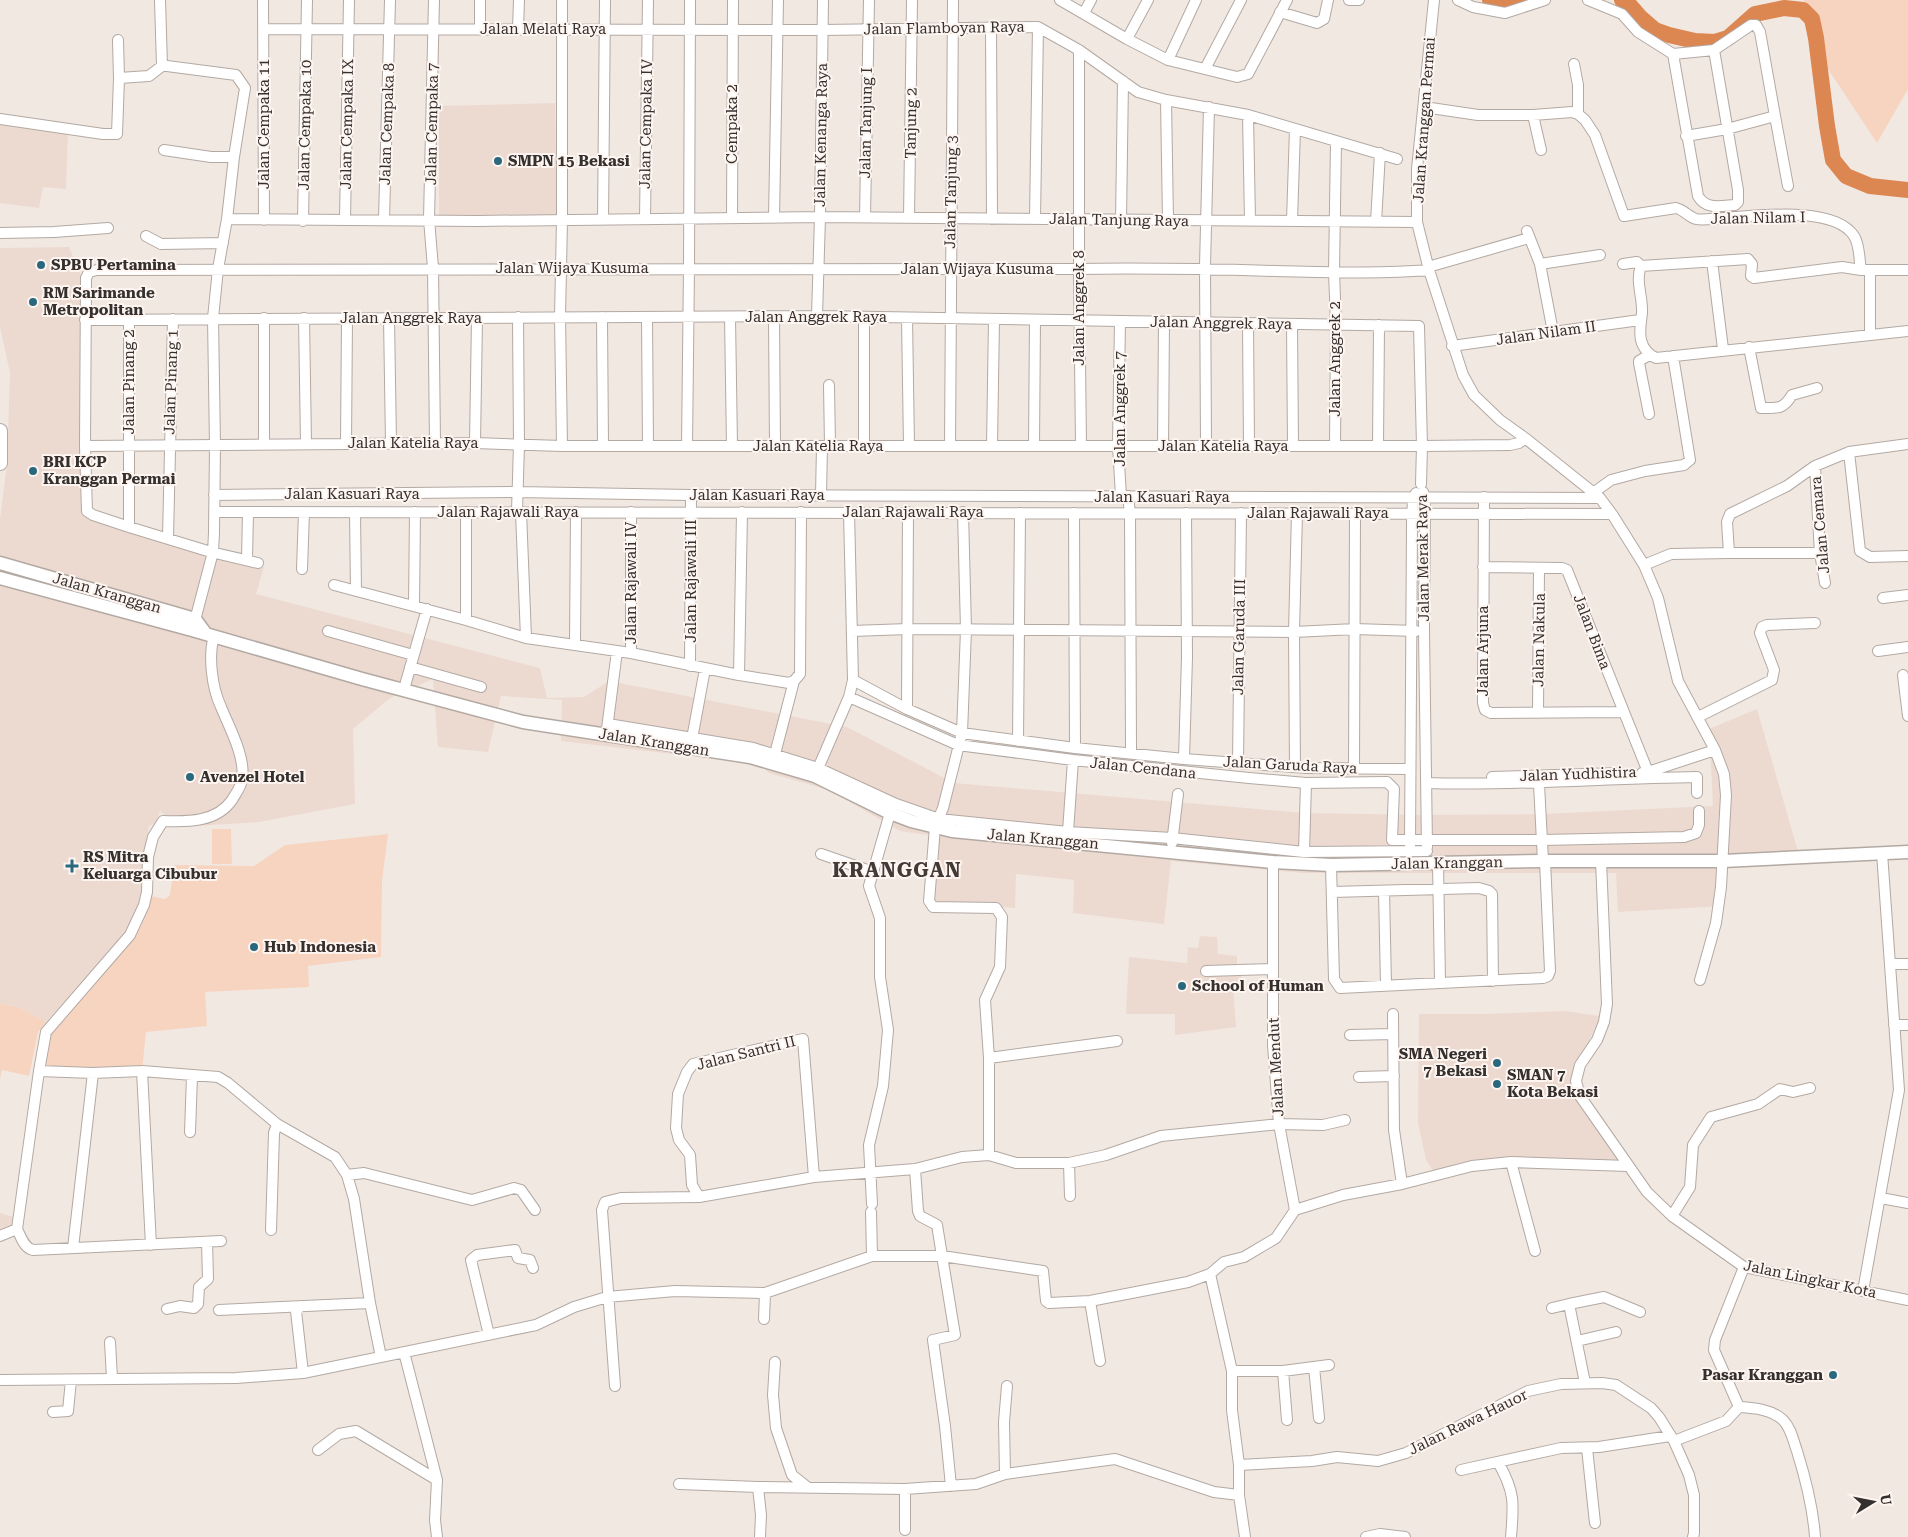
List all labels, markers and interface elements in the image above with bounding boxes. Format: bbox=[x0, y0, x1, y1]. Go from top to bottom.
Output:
street label: Jalan Flamboyan Raya bbox=[863, 18, 1025, 38]
street label: Jalan Melati Raya bbox=[480, 20, 606, 38]
street label: Jalan Kranggan Permai bbox=[1409, 36, 1439, 203]
street label: Jalan Cempaka IV bbox=[636, 58, 656, 189]
street label: Jalan Cempaka 11 bbox=[255, 59, 273, 189]
street label: Jalan Cempaka 10 bbox=[295, 59, 315, 191]
street label: Jalan Cempaka IX bbox=[337, 59, 357, 189]
street label: Jalan Cempaka 8 bbox=[376, 63, 398, 185]
street label: Jalan Cempaka 7 bbox=[422, 63, 442, 185]
street label: Jalan Kenanga Raya bbox=[811, 63, 831, 207]
street label: Jalan Tanjung I bbox=[856, 67, 876, 179]
street label: Cempaka 2 bbox=[723, 84, 741, 164]
street label: Tanjung 2 bbox=[901, 87, 921, 159]
street label: Jalan Tanjung 3 bbox=[941, 135, 961, 249]
place label: SMPN 15 Bekasi bbox=[508, 152, 630, 170]
marker: SMPN 15 Bekasi bbox=[492, 155, 504, 167]
street label: Jalan Nilam I bbox=[1710, 208, 1806, 228]
street label: Jalan Tanjung Raya bbox=[1049, 210, 1189, 230]
street label: Jalan Anggrek 8 bbox=[1070, 250, 1088, 366]
place label: SPBU Pertamina bbox=[51, 256, 176, 274]
marker: SPBU Pertamina bbox=[35, 259, 47, 271]
street label: Jalan Wijaya Kusuma bbox=[495, 259, 649, 277]
street label: Jalan Wijaya Kusuma bbox=[900, 260, 1054, 278]
place label: RM Sarimande Metropolitan bbox=[43, 284, 155, 319]
marker: RM Sarimande Metropolitan bbox=[27, 296, 39, 308]
street label: Jalan Anggrek 2 bbox=[1326, 301, 1344, 417]
street label: Jalan Anggrek Raya bbox=[745, 308, 887, 326]
street label: Jalan Anggrek Raya bbox=[340, 309, 482, 327]
street label: Jalan Anggrek Raya bbox=[1150, 313, 1292, 333]
street label: Jalan Nilam II bbox=[1495, 317, 1597, 349]
street label: Jalan Pinang 2 bbox=[120, 329, 138, 435]
street label: Jalan Pinang 1 bbox=[160, 329, 182, 435]
street label: Jalan Anggrek 7 bbox=[1111, 351, 1129, 467]
street label: Jalan Katelia Raya bbox=[348, 434, 478, 452]
street label: Jalan Katelia Raya bbox=[753, 437, 883, 455]
street label: Jalan Katelia Raya bbox=[1158, 437, 1288, 455]
place label: BRI KCP Kranggan Permai bbox=[43, 453, 175, 488]
marker: BRI KCP Kranggan Permai bbox=[27, 465, 39, 477]
street label: Jalan Cemara bbox=[1807, 476, 1833, 574]
street label: Jalan Kasuari Raya bbox=[284, 485, 420, 503]
street label: Jalan Kasuari Raya bbox=[689, 486, 825, 504]
street label: Jalan Kasuari Raya bbox=[1094, 488, 1230, 506]
street label: Jalan Merak Raya bbox=[1413, 494, 1433, 622]
street label: Jalan Rajawali Raya bbox=[437, 503, 579, 521]
street label: Jalan Rajawali Raya bbox=[842, 503, 984, 521]
street label: Jalan Rajawali Raya bbox=[1247, 504, 1389, 522]
street label: Jalan Rajawali III bbox=[682, 519, 700, 643]
street label: Jalan Rajawali IV bbox=[622, 521, 640, 644]
street label: Jalan Kranggan bbox=[51, 569, 164, 617]
street label: Jalan Garuda III bbox=[1229, 579, 1249, 695]
street label: Jalan Bima bbox=[1569, 592, 1615, 672]
street label: Jalan Nakula bbox=[1529, 593, 1549, 687]
street label: Jalan Arjuna bbox=[1474, 606, 1492, 696]
street label: Jalan Kranggan bbox=[597, 724, 711, 760]
street label: Jalan Garuda Raya bbox=[1222, 752, 1358, 778]
street label: Jalan Cendana bbox=[1089, 753, 1197, 783]
street label: Jalan Yudhistira bbox=[1519, 763, 1637, 785]
place label: Avenzel Hotel bbox=[200, 768, 305, 786]
marker: Avenzel Hotel bbox=[184, 771, 196, 783]
street label: Jalan Kranggan bbox=[986, 825, 1100, 853]
place label: RS Mitra Keluarga Cibubur bbox=[83, 848, 217, 883]
street label: Jalan Kranggan bbox=[1391, 853, 1503, 873]
district label: KRANGGAN bbox=[832, 858, 962, 882]
marker: RS Mitra Keluarga Cibubur bbox=[65, 859, 79, 873]
place label: Hub Indonesia bbox=[264, 938, 376, 956]
marker: Hub Indonesia bbox=[248, 941, 260, 953]
place label: School of Human bbox=[1192, 977, 1324, 995]
marker: School of Human bbox=[1176, 980, 1188, 992]
street label: Jalan Mendut bbox=[1264, 1017, 1288, 1117]
street label: Jalan Santri II bbox=[695, 1032, 797, 1074]
place label: SMA Negeri 7 Bekasi bbox=[1399, 1045, 1487, 1080]
marker: SMA Negeri 7 Bekasi bbox=[1491, 1057, 1503, 1069]
place label: SMAN 7 Kota Bekasi bbox=[1507, 1066, 1598, 1101]
marker: SMAN 7 Kota Bekasi bbox=[1491, 1078, 1503, 1090]
street label: Jalan Lingkar Kota bbox=[1742, 1256, 1878, 1302]
place label: Pasar Kranggan bbox=[1702, 1366, 1823, 1384]
marker: Pasar Kranggan bbox=[1827, 1369, 1839, 1381]
street label: Jalan Rawa Hauor bbox=[1406, 1385, 1530, 1459]
north arrow bbox=[1848, 1477, 1898, 1527]
text: U bbox=[1877, 1493, 1895, 1507]

